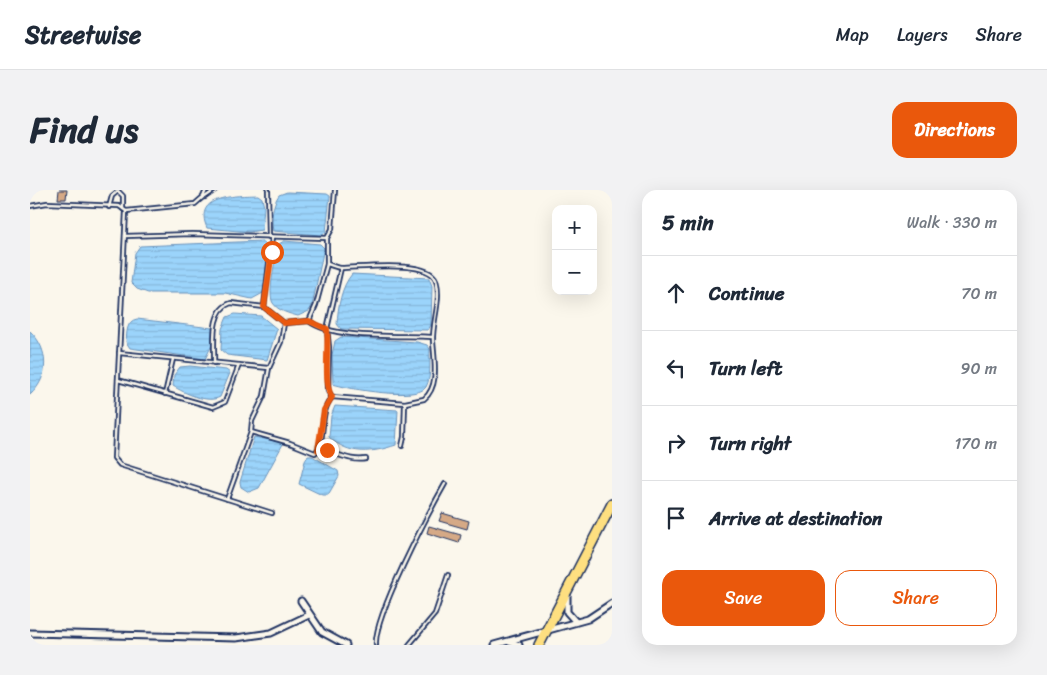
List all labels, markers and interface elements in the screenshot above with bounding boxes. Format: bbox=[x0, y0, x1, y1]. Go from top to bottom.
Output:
text: Streetwise bbox=[25, 14, 141, 56]
text: Map bbox=[836, 19, 869, 51]
text: Layers bbox=[897, 19, 948, 51]
text: Share bbox=[976, 19, 1022, 51]
text: Find us bbox=[30, 99, 138, 161]
button: Directions bbox=[892, 102, 1017, 158]
text: 5 min bbox=[662, 204, 714, 242]
map controls bbox=[552, 205, 597, 295]
button: + bbox=[552, 205, 597, 250]
text: Walk · 330 m bbox=[907, 208, 997, 237]
route start bbox=[261, 241, 284, 264]
button: − bbox=[552, 250, 597, 295]
text: Continue bbox=[709, 277, 785, 310]
icon: ahead bbox=[662, 279, 690, 307]
text: 70 m bbox=[961, 279, 997, 308]
text: Turn left bbox=[709, 352, 782, 385]
icon: left bbox=[662, 354, 690, 382]
text: 90 m bbox=[961, 354, 997, 383]
text: Turn right bbox=[709, 427, 791, 460]
icon: right bbox=[662, 429, 690, 457]
text: 170 m bbox=[954, 429, 997, 458]
route end bbox=[316, 439, 339, 462]
text: Arrive at destination bbox=[709, 502, 882, 535]
icon: arrive bbox=[662, 504, 690, 532]
button: Save bbox=[662, 570, 825, 626]
button: Share bbox=[835, 570, 997, 626]

